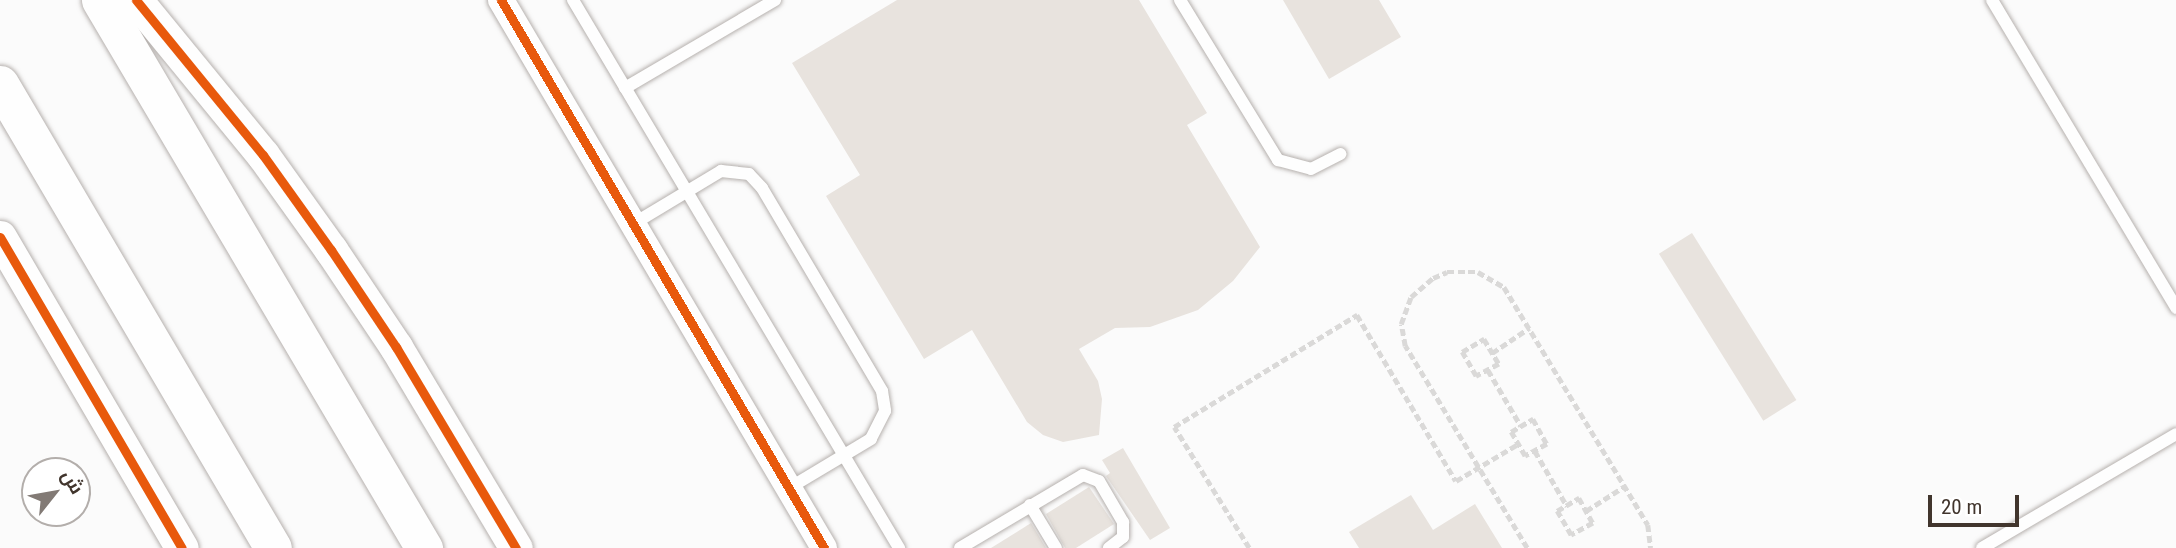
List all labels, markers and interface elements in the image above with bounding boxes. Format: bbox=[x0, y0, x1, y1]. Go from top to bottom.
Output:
north arrow bbox=[21, 457, 91, 527]
text: ش bbox=[57, 466, 89, 498]
scale bar bbox=[1931, 482, 2022, 526]
text: 20 m bbox=[1941, 495, 1982, 519]

